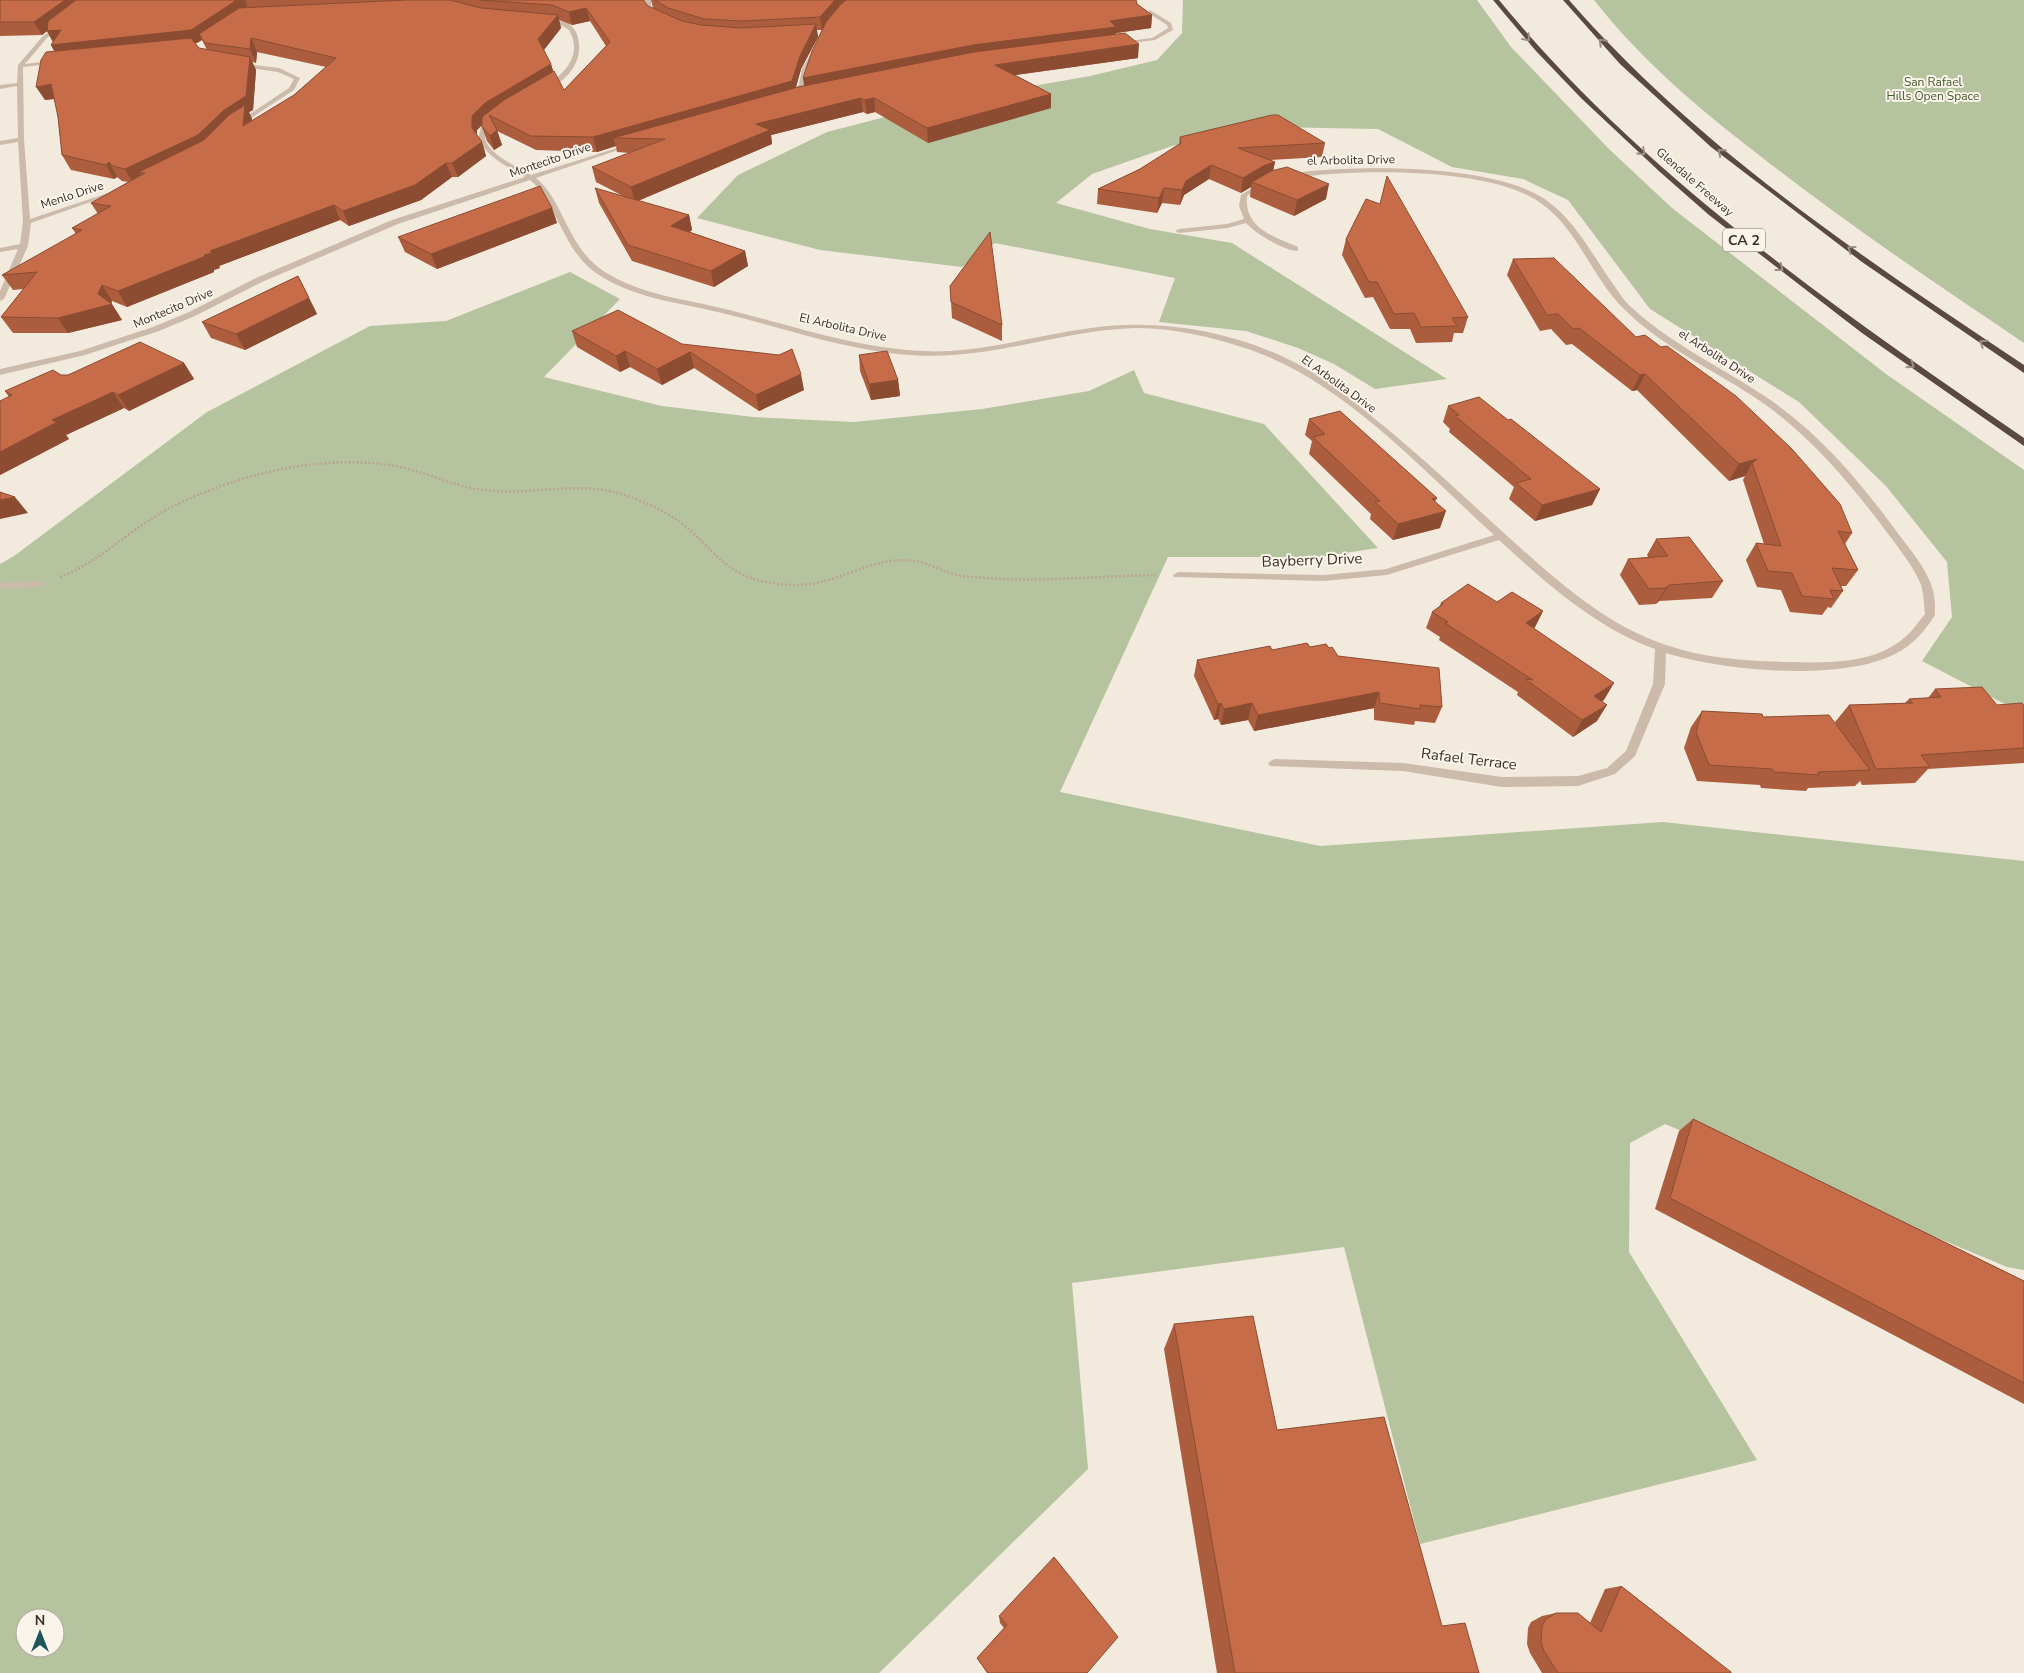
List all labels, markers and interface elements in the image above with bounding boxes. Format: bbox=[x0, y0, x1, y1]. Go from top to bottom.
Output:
one-way arrow bbox=[1521, 33, 1530, 42]
one-way arrow bbox=[1599, 38, 1608, 47]
park label: San Rafael Hills Open Space bbox=[1887, 74, 1979, 104]
street label: Montecito Drive bbox=[507, 139, 593, 181]
street label: Glendale Freeway bbox=[1653, 144, 1738, 221]
one-way arrow bbox=[1637, 147, 1646, 156]
one-way arrow bbox=[1717, 149, 1726, 158]
street label: el Arbolita Drive bbox=[1307, 151, 1395, 169]
street label: Menlo Drive bbox=[39, 177, 105, 213]
road number: CA 2 bbox=[1723, 228, 1765, 252]
one-way arrow bbox=[1847, 246, 1857, 255]
one-way arrow bbox=[1774, 263, 1783, 271]
street label: Montecito Drive bbox=[131, 284, 215, 332]
street label: El Arbolita Drive bbox=[798, 309, 888, 345]
street label: el Arbolita Drive bbox=[1676, 325, 1758, 387]
one-way arrow bbox=[1980, 340, 1989, 349]
street label: El Arbolita Drive bbox=[1298, 351, 1380, 417]
one-way arrow bbox=[1905, 359, 1915, 368]
street label: Bayberry Drive bbox=[1261, 548, 1363, 572]
street label: Rafael Terrace bbox=[1420, 743, 1518, 775]
north arrow bbox=[15, 1608, 65, 1658]
text: N bbox=[35, 1611, 45, 1630]

